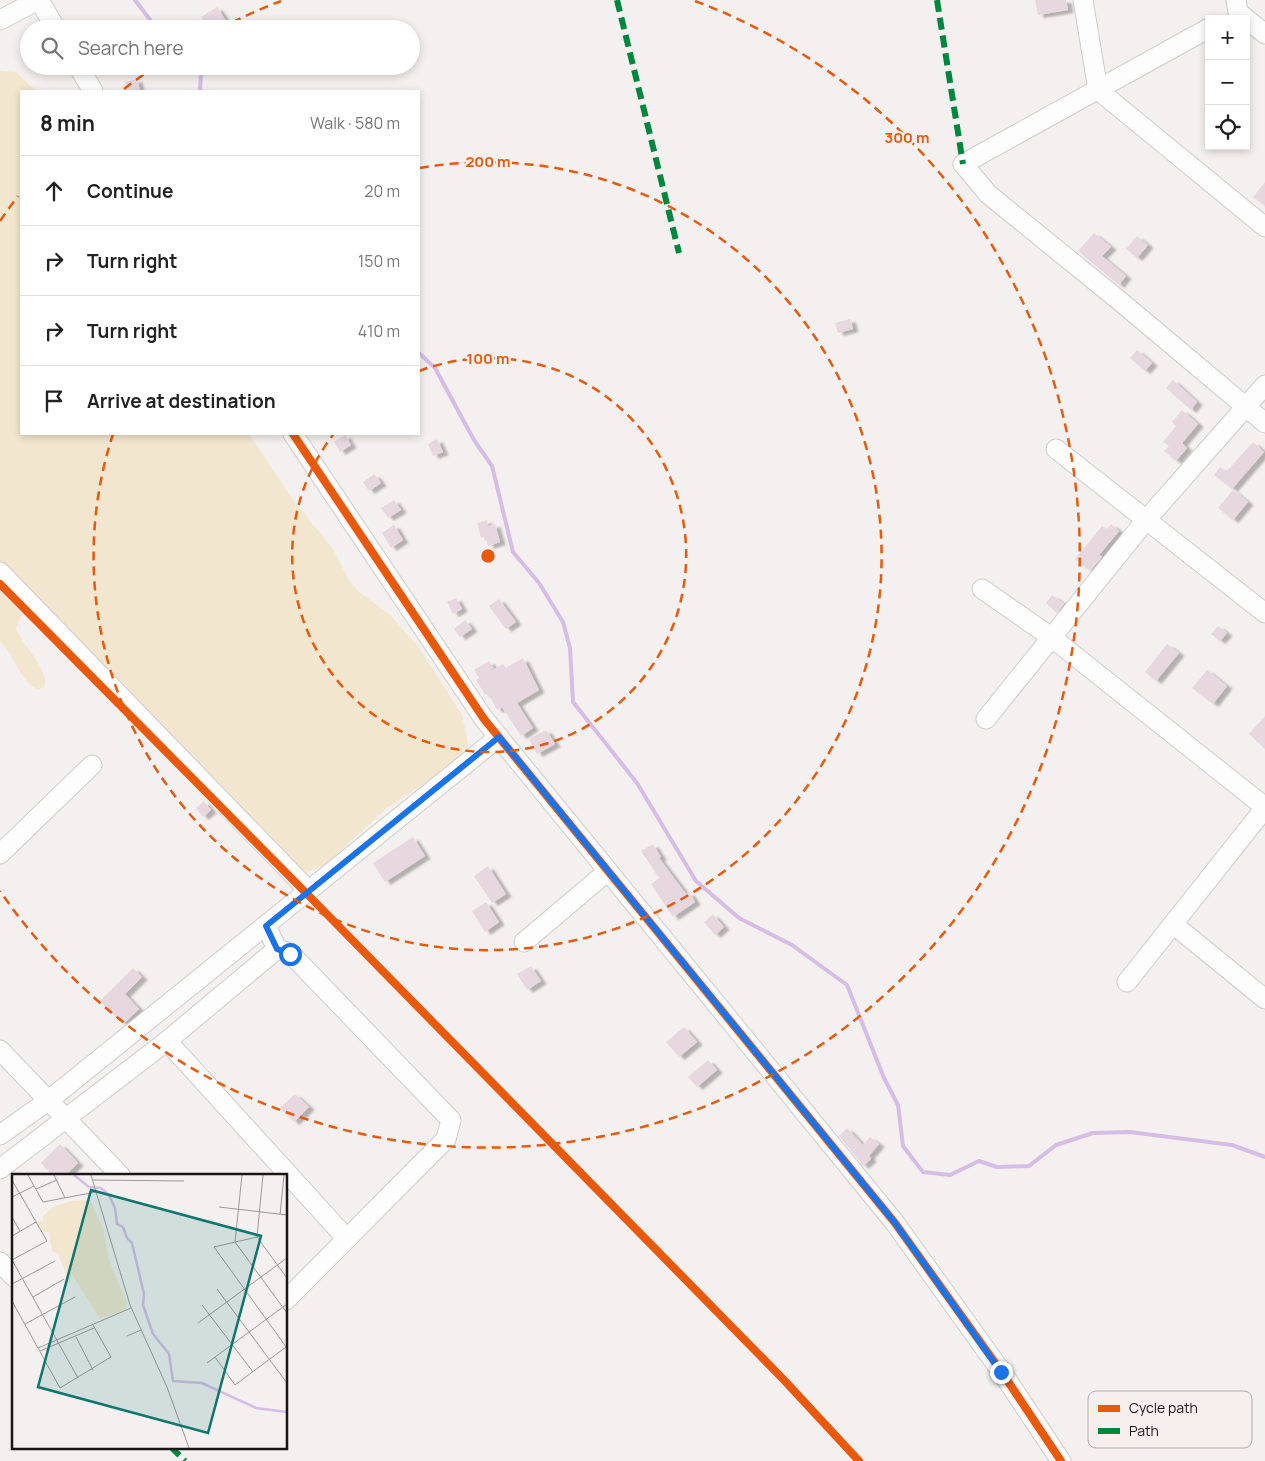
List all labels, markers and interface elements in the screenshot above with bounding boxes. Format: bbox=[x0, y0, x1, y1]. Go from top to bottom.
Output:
map controls bbox=[1205, 15, 1250, 150]
button: + bbox=[1205, 15, 1250, 60]
search box bbox=[20, 20, 420, 75]
icon: search bbox=[38, 34, 66, 62]
text: Search here bbox=[78, 35, 184, 61]
button: − bbox=[1205, 60, 1250, 105]
button: locate bbox=[1205, 105, 1250, 150]
text: 8 min bbox=[40, 109, 95, 137]
text: Walk · 580 m bbox=[310, 112, 400, 134]
text: 300 m bbox=[885, 127, 929, 148]
text: 200 m bbox=[465, 151, 511, 172]
icon: ahead bbox=[40, 177, 68, 205]
text: Continue bbox=[87, 178, 173, 204]
text: 20 m bbox=[364, 180, 400, 202]
icon: right bbox=[40, 247, 68, 275]
text: Turn right bbox=[87, 248, 177, 274]
text: 150 m bbox=[358, 250, 400, 272]
icon: right bbox=[40, 317, 68, 345]
text: Turn right bbox=[87, 318, 177, 344]
text: 410 m bbox=[358, 320, 400, 342]
text: 100 m bbox=[467, 348, 509, 369]
icon: arrive bbox=[40, 387, 68, 415]
text: Arrive at destination bbox=[87, 388, 276, 414]
centre of rings bbox=[479, 547, 497, 565]
route start bbox=[279, 943, 302, 966]
inset map bbox=[12, 1174, 288, 1448]
route end bbox=[990, 1361, 1013, 1384]
legend bbox=[1088, 1391, 1252, 1448]
text: Cycle path bbox=[1129, 1398, 1198, 1417]
text: Path bbox=[1129, 1421, 1159, 1440]

